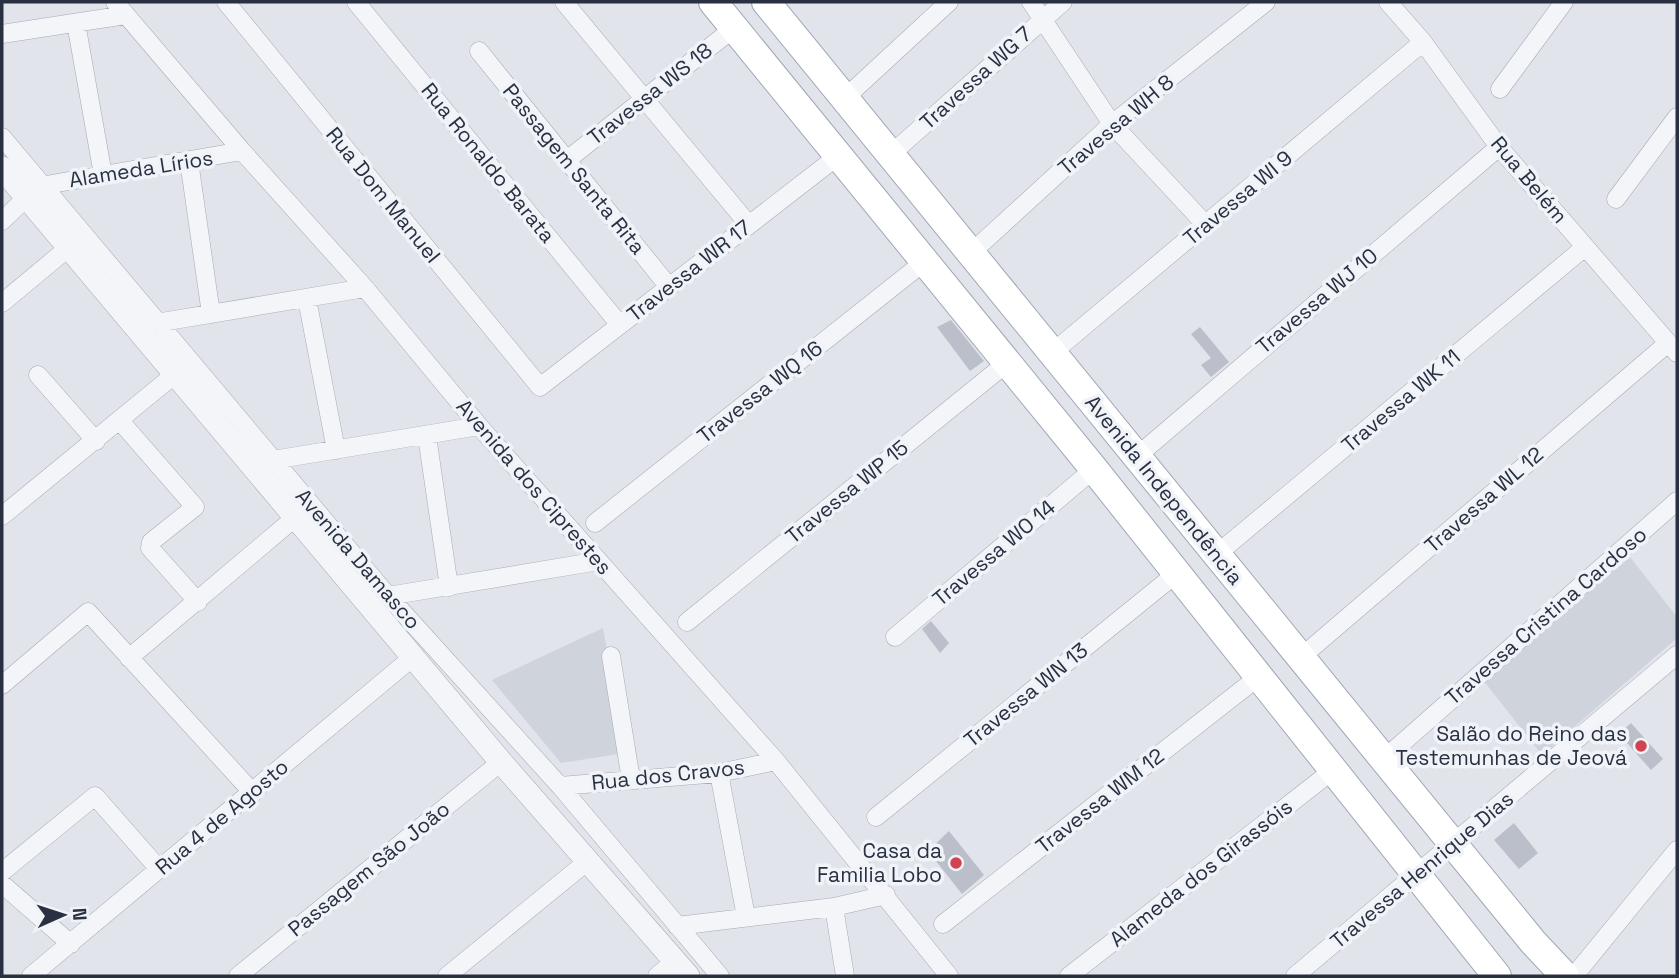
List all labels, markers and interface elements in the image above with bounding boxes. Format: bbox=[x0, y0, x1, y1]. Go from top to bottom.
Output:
street label: Travessa WG 7 bbox=[914, 20, 1038, 135]
street label: Travessa WS 18 bbox=[582, 36, 718, 151]
street label: Travessa WH 8 bbox=[1052, 68, 1179, 181]
street label: Rua Ronaldo Barata bbox=[415, 77, 561, 248]
street label: Passagem Santa Rita bbox=[497, 78, 652, 260]
street label: Rua Dom Manuel bbox=[320, 121, 447, 268]
street label: Rua Belém bbox=[1485, 131, 1574, 229]
street label: Alameda Lírios bbox=[67, 144, 215, 193]
street label: Travessa WI 9 bbox=[1178, 144, 1298, 251]
street label: Travessa WR 17 bbox=[621, 214, 756, 327]
street label: Travessa WJ 10 bbox=[1250, 242, 1383, 359]
street label: Travessa WQ 16 bbox=[692, 334, 828, 449]
street label: Travessa WK 11 bbox=[1336, 343, 1466, 458]
street label: Avenida Independência bbox=[1079, 389, 1249, 590]
street label: Avenida dos Ciprestes bbox=[451, 393, 618, 580]
street label: Travessa WP 15 bbox=[780, 434, 914, 549]
street label: Travessa WL 12 bbox=[1419, 441, 1549, 559]
street label: Avenida Damasco bbox=[290, 483, 427, 635]
street label: Travessa WO 14 bbox=[927, 493, 1061, 612]
street label: Travessa Cristina Cardoso bbox=[1439, 521, 1652, 711]
street label: Travessa WN 13 bbox=[958, 636, 1093, 753]
place label: Salão do Reino das Testemunhas de Jeová bbox=[1396, 720, 1627, 771]
marker: Salão do Reino das Testemunhas de Jeová bbox=[1633, 738, 1649, 754]
street label: Travessa WM 12 bbox=[1030, 742, 1169, 859]
street label: Rua 4 de Agosto bbox=[149, 753, 294, 880]
street label: Rua dos Cravos bbox=[590, 753, 746, 796]
street label: Travessa Henrique Dias bbox=[1324, 785, 1519, 954]
street label: Alameda dos Girassóis bbox=[1104, 793, 1298, 952]
street label: Passagem São João bbox=[282, 795, 455, 942]
place label: Casa da Familia Lobo bbox=[817, 837, 942, 888]
marker: Casa da Familia Lobo bbox=[948, 855, 964, 871]
north arrow bbox=[28, 880, 98, 950]
text: N bbox=[67, 907, 92, 921]

